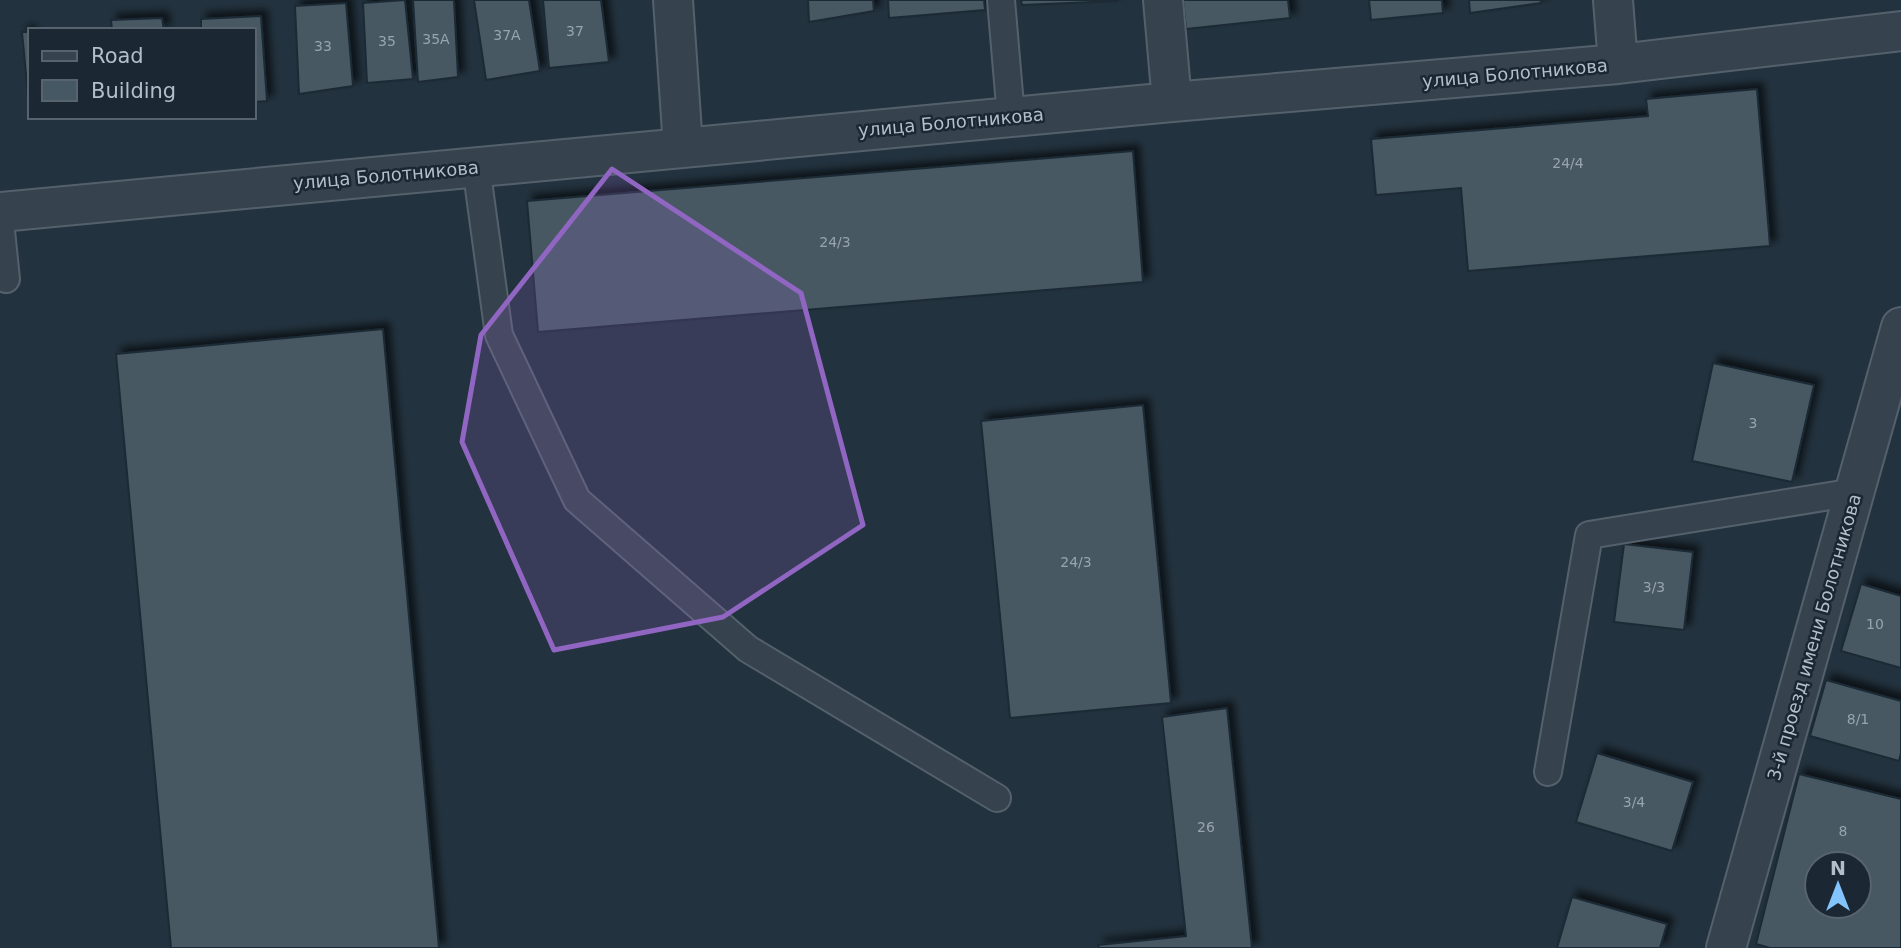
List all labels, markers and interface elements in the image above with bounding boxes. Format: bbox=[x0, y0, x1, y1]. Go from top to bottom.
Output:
house number: 37 bbox=[566, 23, 584, 39]
house number: 37А bbox=[493, 27, 521, 43]
legend bbox=[28, 28, 256, 119]
house number: 35А bbox=[422, 31, 450, 47]
house number: 35 bbox=[378, 33, 396, 49]
house number: 33 bbox=[314, 38, 332, 54]
text: Road bbox=[91, 44, 144, 68]
street label: улица Болотникова bbox=[1421, 54, 1609, 92]
text: Building bbox=[91, 79, 176, 103]
street label: улица Болотникова bbox=[857, 103, 1045, 141]
house number: 24/4 bbox=[1552, 155, 1584, 171]
street label: улица Болотникова bbox=[292, 156, 480, 194]
house number: 24/3 bbox=[819, 234, 851, 250]
house number: 3 bbox=[1749, 415, 1757, 431]
street label: 3-й проезд имени Болотникова bbox=[1763, 491, 1865, 783]
house number: 24/3 bbox=[1060, 554, 1092, 570]
house number: 3/3 bbox=[1643, 579, 1665, 595]
house number: 10 bbox=[1866, 616, 1884, 632]
house number: 8/1 bbox=[1847, 711, 1869, 727]
house number: 3/4 bbox=[1623, 794, 1645, 810]
house number: 26 bbox=[1197, 819, 1215, 835]
house number: 8 bbox=[1839, 823, 1847, 839]
north arrow bbox=[1803, 850, 1873, 920]
text: N bbox=[1830, 857, 1846, 879]

